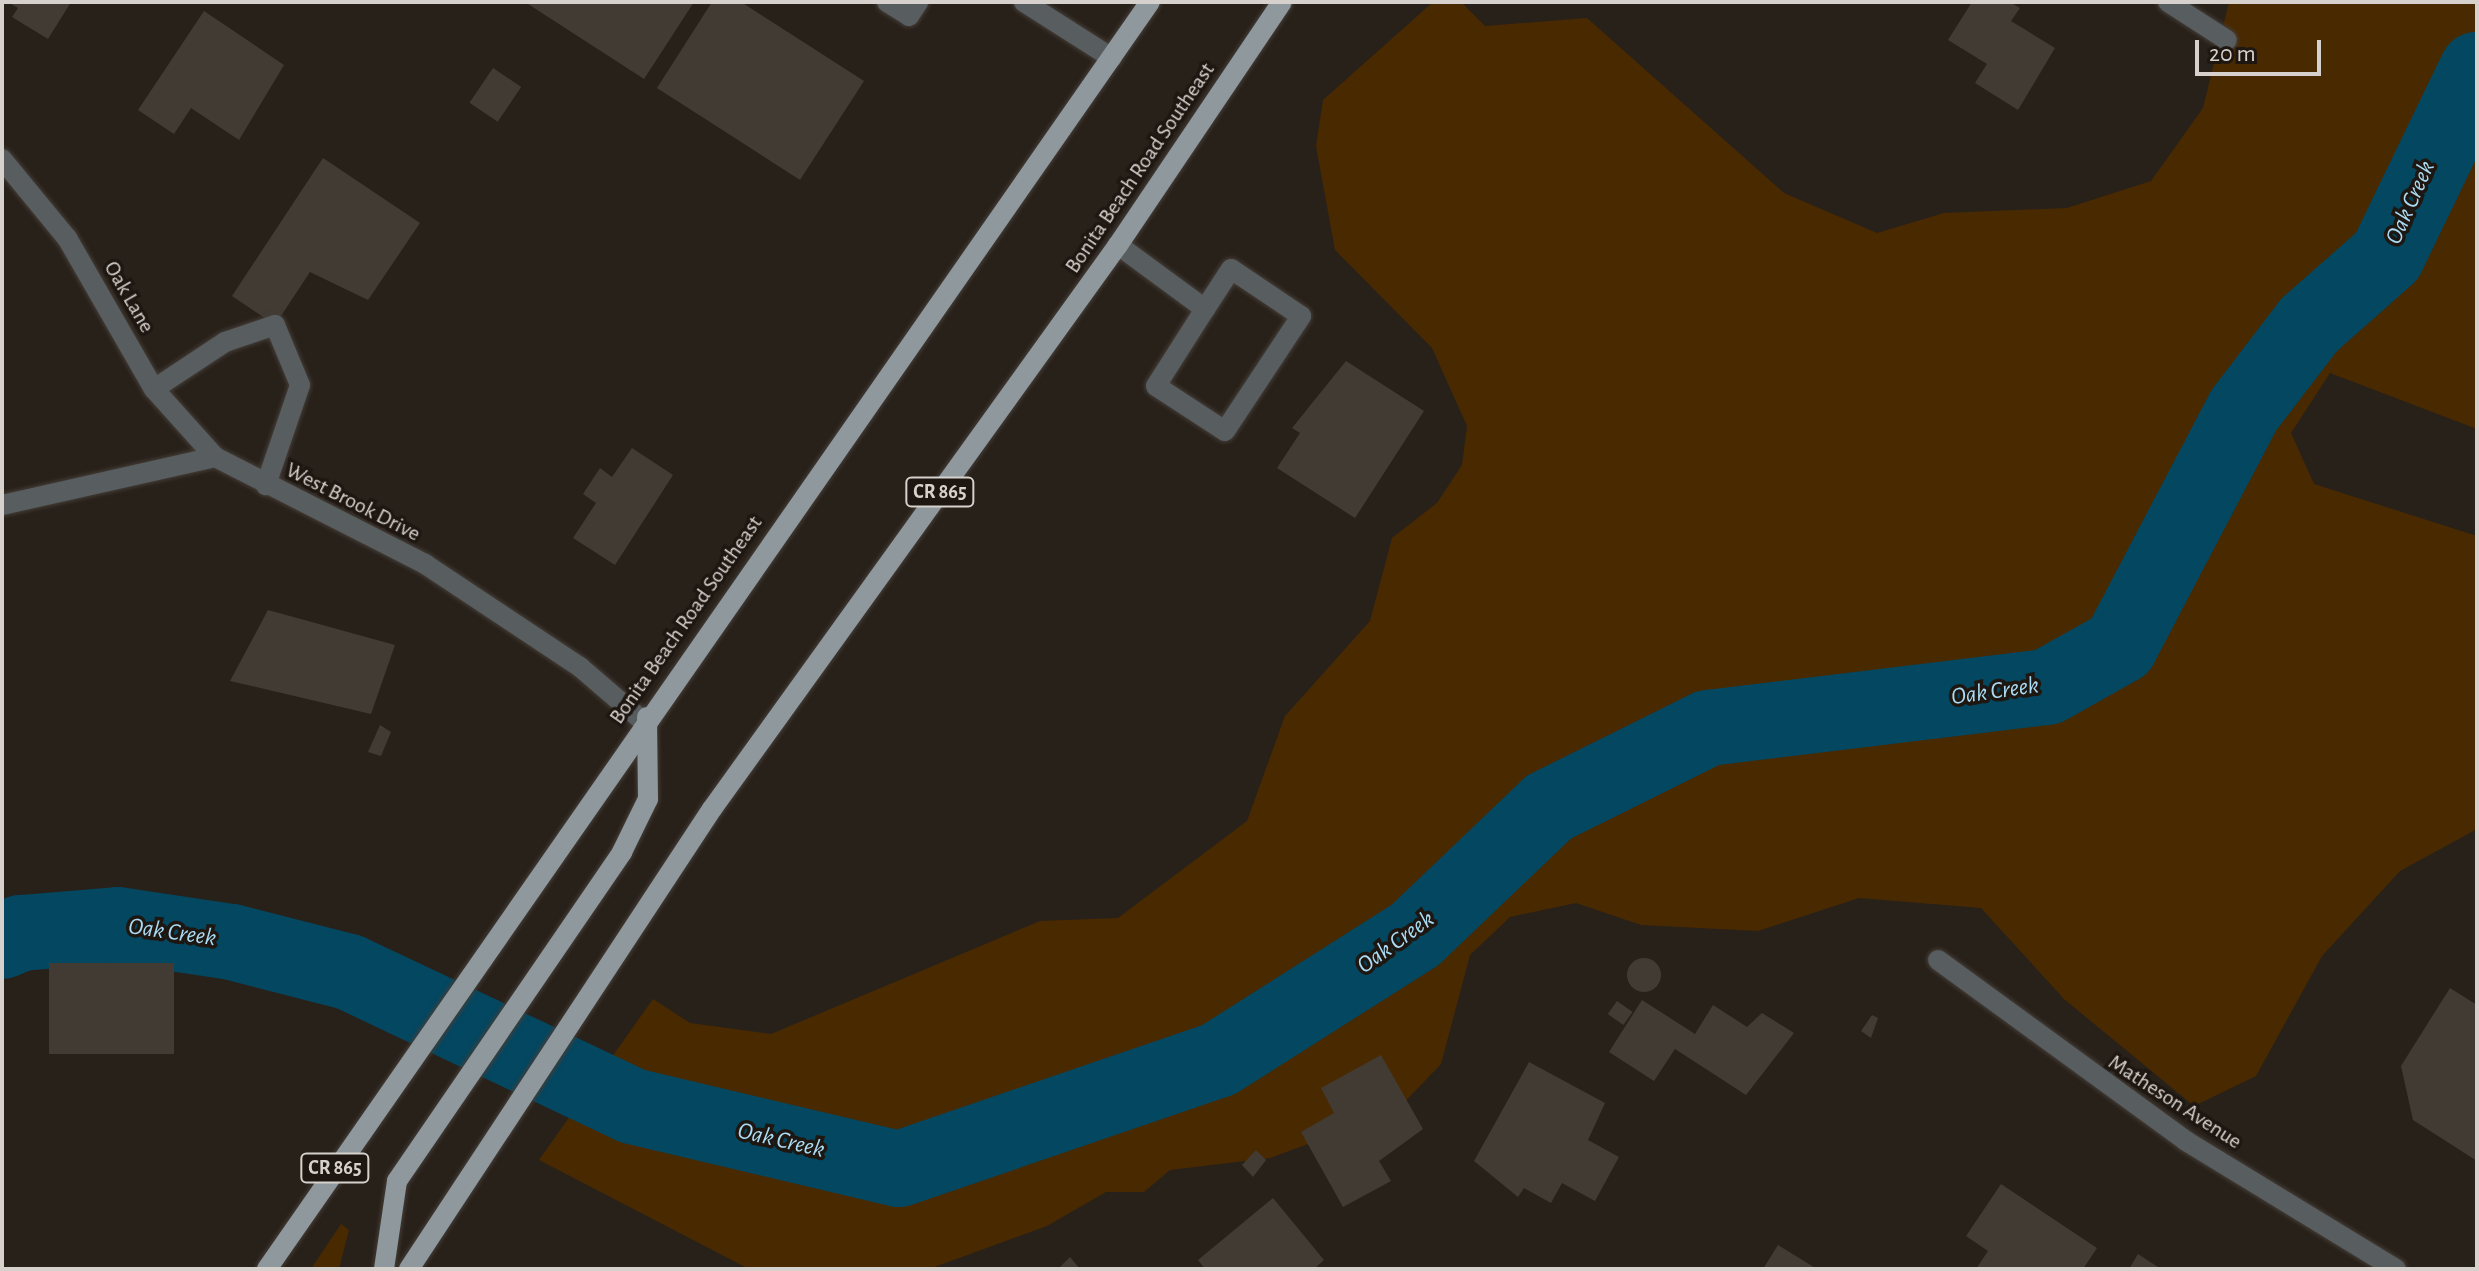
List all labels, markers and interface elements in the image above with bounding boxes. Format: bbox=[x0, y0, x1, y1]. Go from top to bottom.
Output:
scale bar bbox=[2199, 24, 2325, 74]
text: 20 m bbox=[2209, 42, 2256, 66]
street label: Bonita Beach Road Southeast bbox=[1060, 58, 1220, 278]
water label: Oak Creek bbox=[2380, 157, 2442, 249]
street label: Oak Lane bbox=[98, 256, 160, 338]
street label: West Brook Drive bbox=[281, 457, 425, 547]
road number: CR 865 bbox=[904, 476, 976, 508]
street label: Bonita Beach Road Southeast bbox=[604, 511, 768, 729]
water label: Oak Creek bbox=[1949, 672, 2041, 712]
water label: Oak Creek bbox=[1352, 905, 1440, 981]
water label: Oak Creek bbox=[126, 913, 218, 953]
street label: Matheson Avenue bbox=[2103, 1049, 2247, 1155]
water label: Oak Creek bbox=[735, 1117, 827, 1165]
road number: CR 865 bbox=[299, 1152, 371, 1184]

